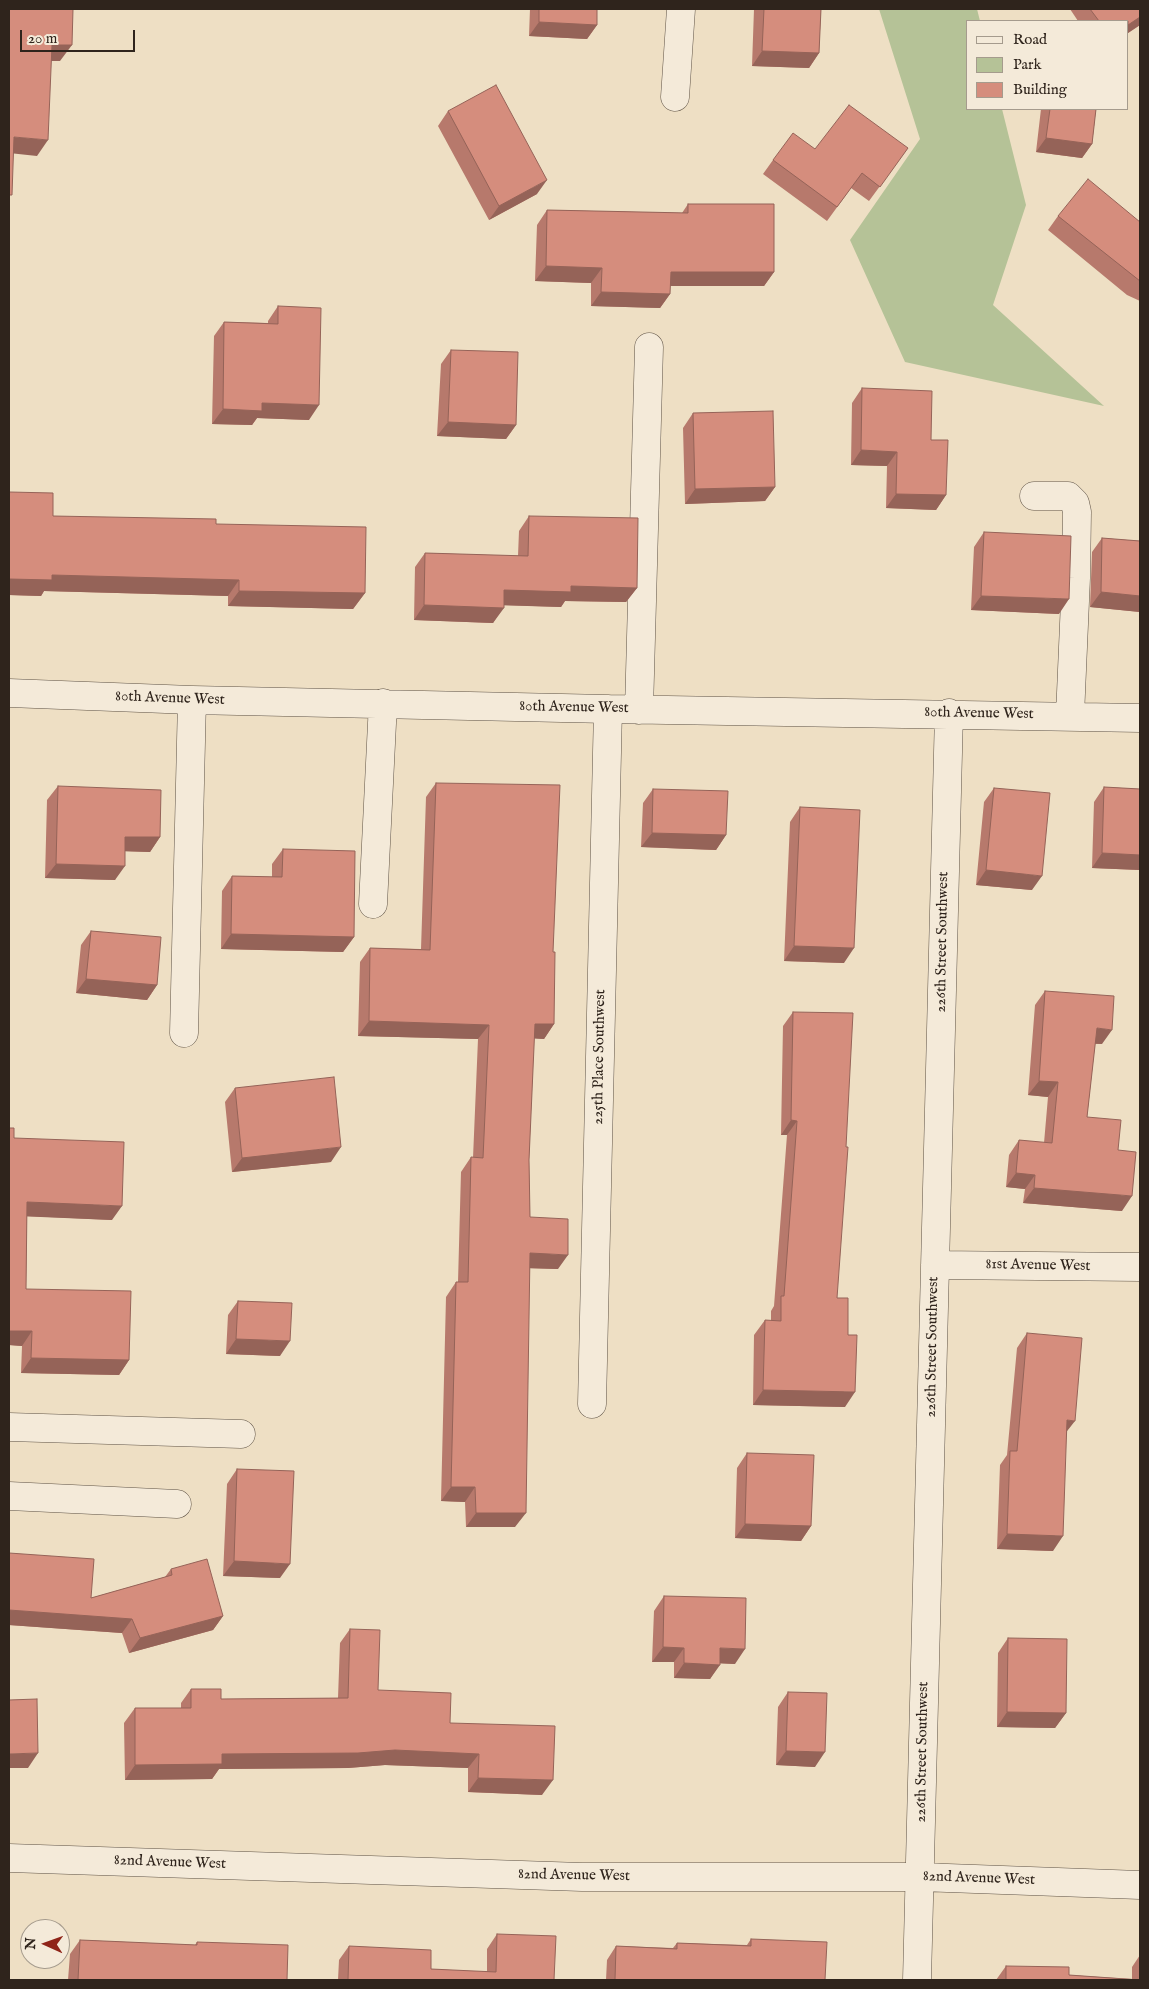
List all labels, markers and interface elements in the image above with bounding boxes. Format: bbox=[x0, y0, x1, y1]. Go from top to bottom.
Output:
scale bar bbox=[22, 20, 138, 52]
legend bbox=[966, 20, 1129, 110]
text: 20 m bbox=[28, 29, 57, 48]
text: Road bbox=[1013, 30, 1047, 49]
text: Park bbox=[1013, 55, 1042, 74]
text: Building bbox=[1013, 80, 1067, 99]
street label: 80th Avenue West bbox=[115, 688, 225, 710]
street label: 80th Avenue West bbox=[519, 698, 629, 718]
street label: 80th Avenue West bbox=[924, 704, 1034, 724]
street label: 226th Street Southwest bbox=[933, 871, 953, 1013]
street label: 225th Place Southwest bbox=[590, 989, 610, 1125]
street label: 81st Avenue West bbox=[985, 1256, 1091, 1276]
street label: 226th Street Southwest bbox=[923, 1276, 943, 1418]
street label: 226th Street Southwest bbox=[913, 1681, 933, 1823]
street label: 82nd Avenue West bbox=[114, 1852, 226, 1874]
street label: 82nd Avenue West bbox=[518, 1866, 630, 1886]
street label: 82nd Avenue West bbox=[923, 1868, 1035, 1890]
north arrow bbox=[20, 1919, 70, 1969]
text: N bbox=[22, 1937, 40, 1950]

